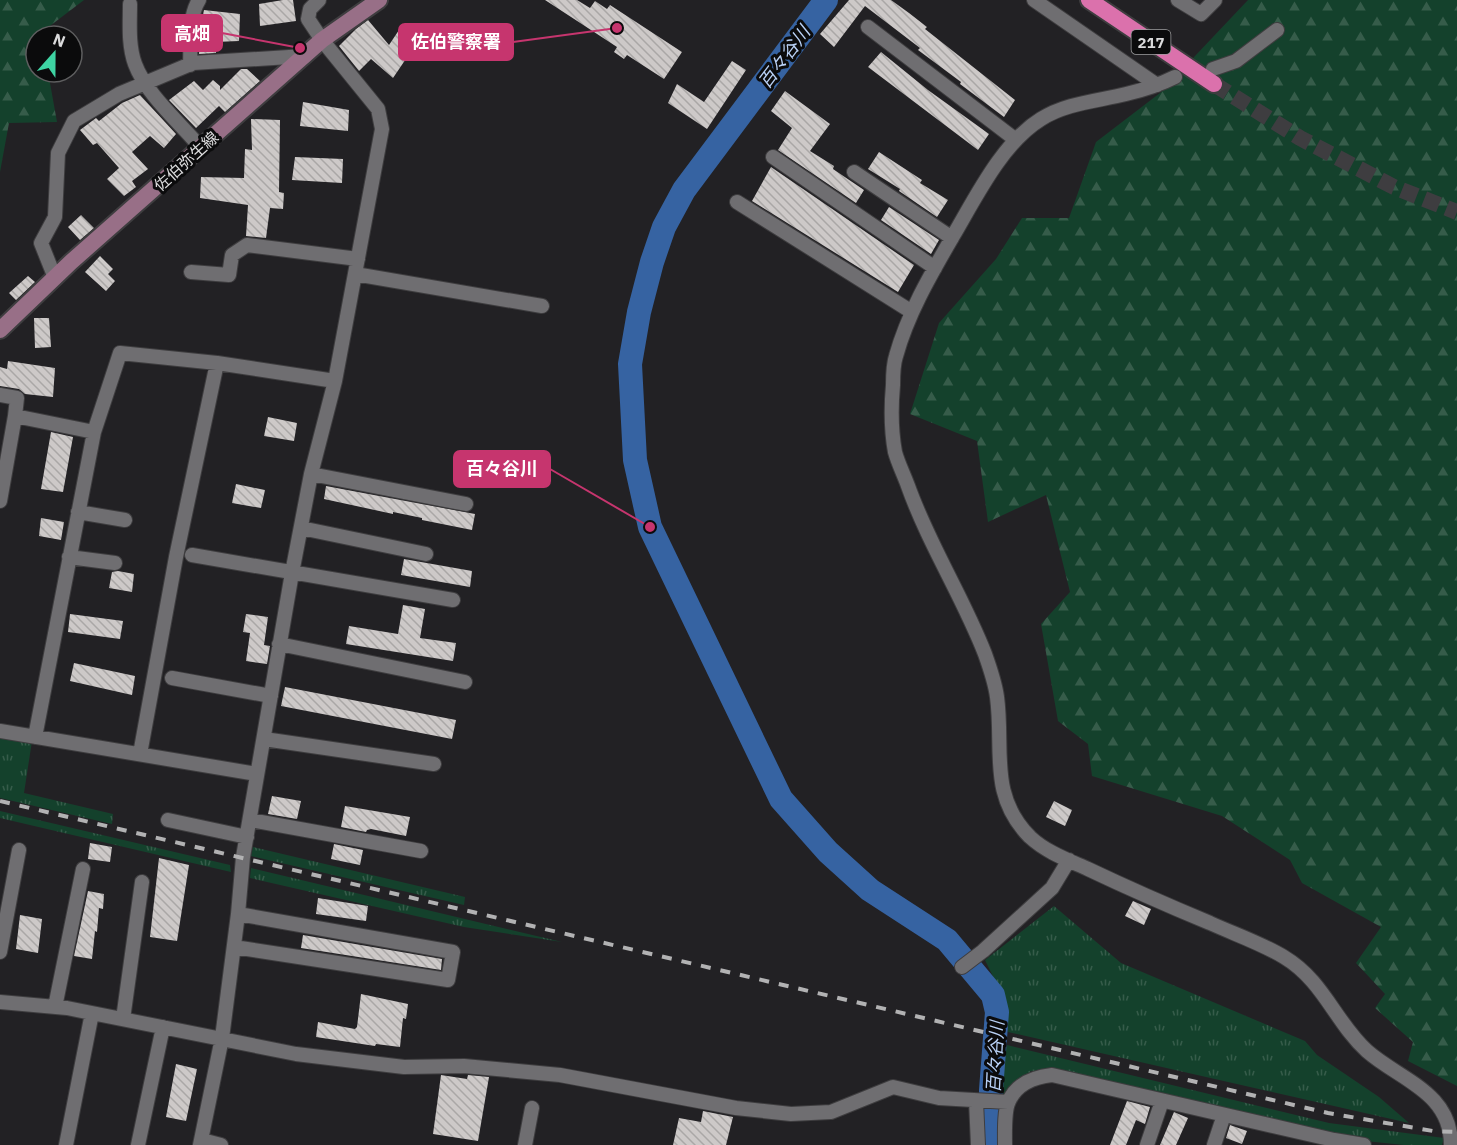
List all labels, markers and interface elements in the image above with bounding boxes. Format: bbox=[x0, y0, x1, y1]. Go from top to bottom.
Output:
callout: 高畑 bbox=[162, 15, 222, 51]
water label: 百々谷川 bbox=[753, 20, 816, 93]
text: 高畑 bbox=[174, 22, 210, 45]
north arrow bbox=[24, 24, 84, 84]
callout: 佐伯警察署 bbox=[399, 24, 513, 60]
text: N bbox=[50, 29, 68, 51]
text: 佐伯警察署 bbox=[411, 30, 501, 53]
road number: 217 bbox=[1132, 30, 1170, 54]
street label: 佐伯弥生線 bbox=[150, 127, 222, 195]
callout: 百々谷川 bbox=[454, 451, 550, 487]
text: 百々谷川 bbox=[466, 457, 538, 480]
water label: 百々谷川 bbox=[982, 1018, 1008, 1094]

